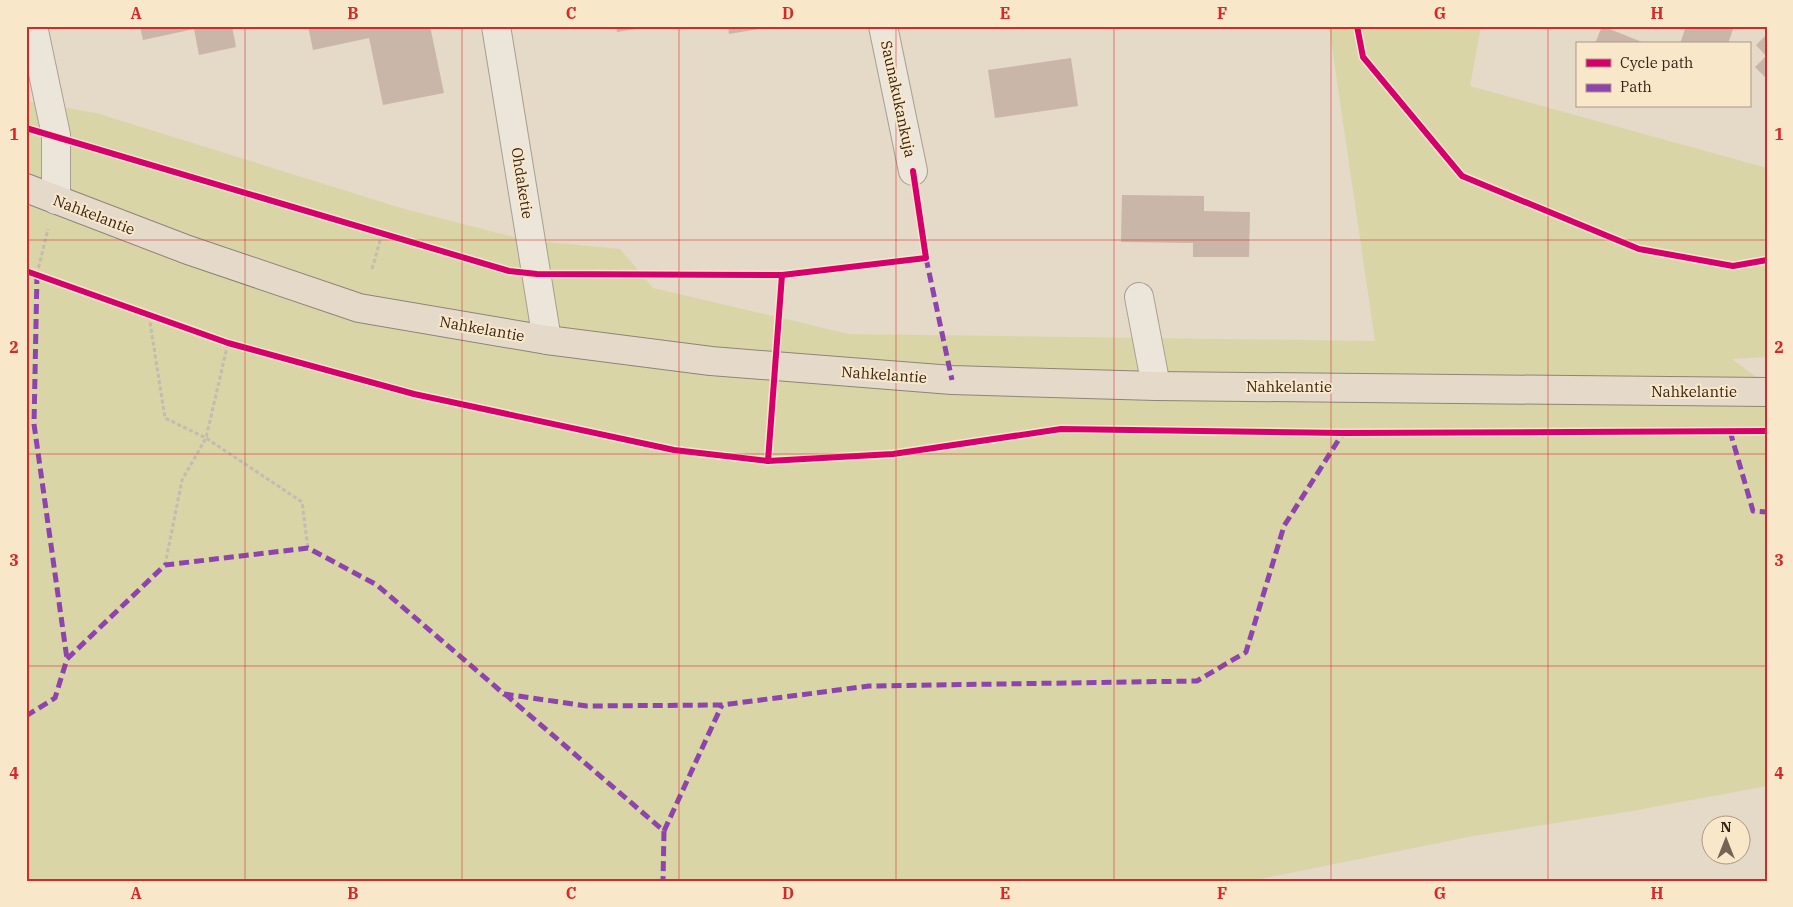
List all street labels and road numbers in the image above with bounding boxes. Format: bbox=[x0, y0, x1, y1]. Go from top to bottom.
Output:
street label: Saunakukankuja bbox=[877, 39, 920, 159]
street label: Ohdaketie bbox=[507, 146, 538, 220]
street label: Nahkelantie bbox=[51, 190, 138, 239]
street label: Nahkelantie bbox=[438, 312, 526, 345]
street label: Nahkelantie bbox=[840, 362, 928, 387]
street label: Nahkelantie bbox=[1246, 377, 1332, 396]
street label: Nahkelantie bbox=[1651, 382, 1737, 401]

